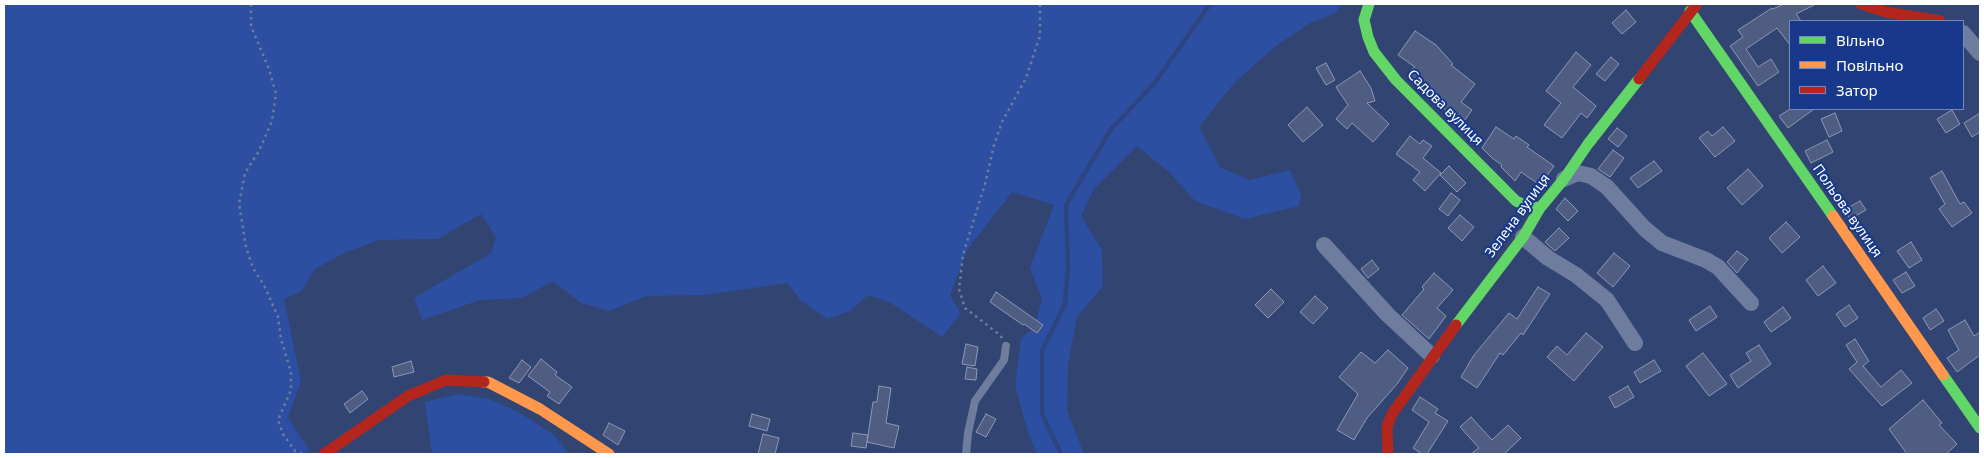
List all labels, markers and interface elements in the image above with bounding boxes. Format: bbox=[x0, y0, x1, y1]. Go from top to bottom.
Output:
legend bbox=[1789, 20, 1964, 110]
text: Вільно bbox=[1836, 30, 1885, 50]
text: Повільно bbox=[1836, 55, 1903, 75]
street label: Садова вулиця bbox=[1403, 66, 1487, 150]
text: Затор bbox=[1836, 80, 1878, 100]
street label: Польова вулиця bbox=[1809, 161, 1885, 261]
street label: Зелена вулиця bbox=[1482, 171, 1554, 261]

